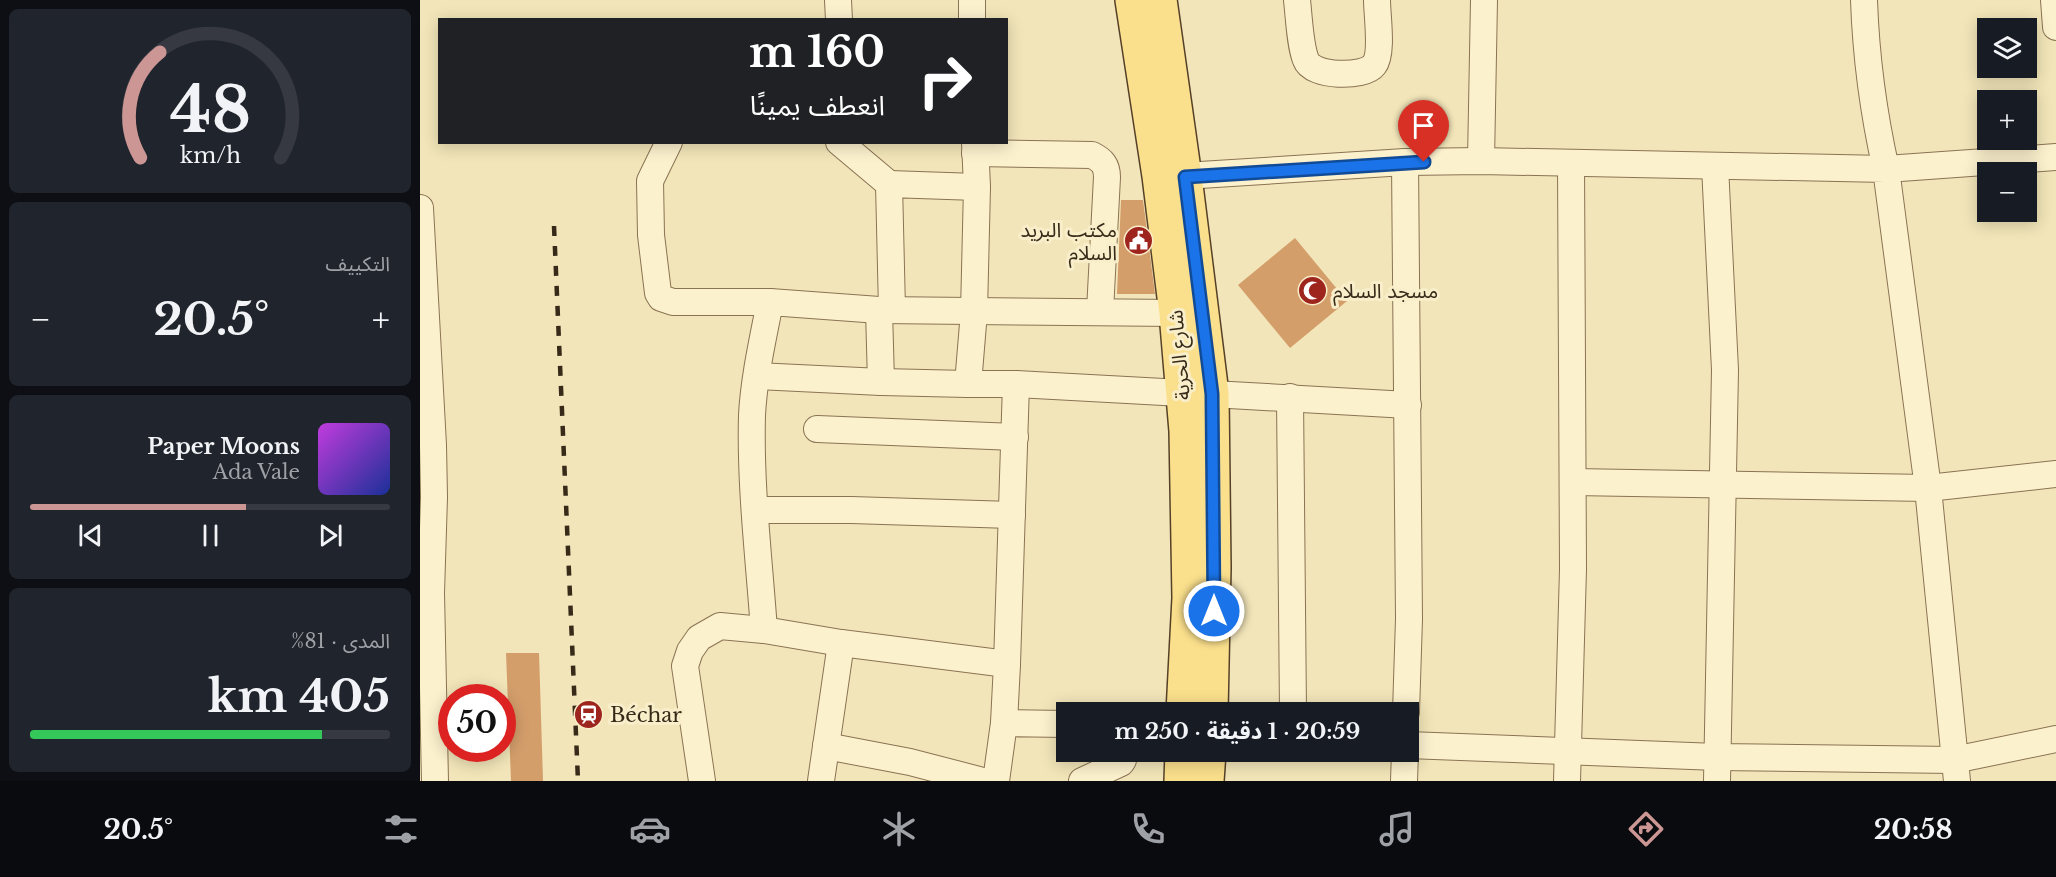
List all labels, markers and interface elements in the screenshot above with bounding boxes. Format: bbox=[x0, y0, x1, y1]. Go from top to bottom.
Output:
map controls bbox=[1977, 18, 2037, 222]
button: layers bbox=[1977, 18, 2037, 78]
text: 160 m bbox=[749, 26, 885, 78]
icon: right bbox=[906, 42, 984, 120]
text: 48 bbox=[169, 71, 251, 149]
text: انعطف يمينًا bbox=[750, 89, 885, 122]
button: + bbox=[1977, 90, 2037, 150]
pin bbox=[1398, 100, 1449, 162]
icon: arrive bbox=[1407, 109, 1440, 142]
text: km/h bbox=[180, 142, 241, 169]
button: − bbox=[1977, 162, 2037, 222]
place label: مكتب البريد السلام bbox=[1021, 218, 1117, 268]
public building icon: مكتب البريد السلام bbox=[1122, 225, 1154, 257]
text: التكييف bbox=[326, 252, 390, 276]
mosque icon: مسجد السلام bbox=[1296, 275, 1328, 307]
place label: مسجد السلام bbox=[1333, 279, 1438, 306]
text: 20.5° bbox=[153, 291, 269, 347]
text: − bbox=[30, 299, 51, 340]
text: + bbox=[372, 299, 390, 340]
street label: شارع الحرية bbox=[1163, 309, 1198, 401]
text: Paper Moons bbox=[147, 433, 300, 460]
text: Ada Vale bbox=[213, 460, 300, 484]
icon: previous bbox=[74, 519, 107, 552]
icon: pause bbox=[194, 519, 227, 552]
icon: next bbox=[314, 519, 347, 552]
position arrow bbox=[1182, 579, 1246, 643]
text: المدى · 81% bbox=[291, 629, 390, 653]
text: 405 km bbox=[208, 668, 390, 724]
speed limit sign: 50 bbox=[438, 684, 516, 762]
station icon: Béchar bbox=[573, 699, 605, 731]
place label: Béchar bbox=[610, 703, 682, 727]
text: 20:59 · 1 دقيقة · 250 m bbox=[1115, 718, 1360, 745]
icon: filters bbox=[380, 808, 422, 850]
icon: car bbox=[629, 808, 671, 850]
icon: climate bbox=[878, 808, 920, 850]
icon: phone bbox=[1127, 808, 1169, 850]
icon: music bbox=[1376, 808, 1418, 850]
icon: directions bbox=[1625, 808, 1667, 850]
text: 20.5° bbox=[103, 813, 173, 846]
text: 20:58 bbox=[1874, 813, 1953, 846]

